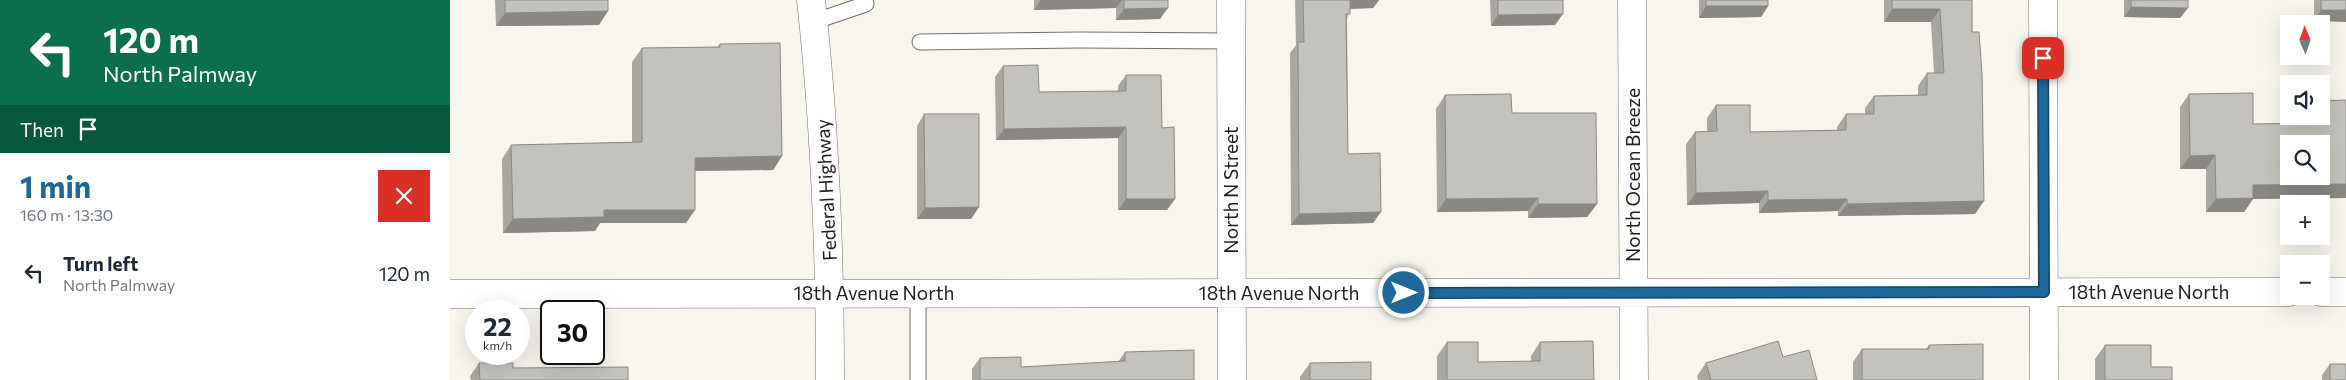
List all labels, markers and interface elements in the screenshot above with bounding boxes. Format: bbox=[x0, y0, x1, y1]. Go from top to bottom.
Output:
north arrow bbox=[2280, 15, 2330, 65]
map controls bbox=[2280, 15, 2330, 305]
text: 120 m bbox=[103, 17, 199, 60]
icon: left bbox=[20, 20, 85, 85]
pin bbox=[2022, 37, 2064, 79]
icon: arrive bbox=[2029, 44, 2057, 72]
text: North Palmway bbox=[103, 60, 257, 87]
button: sound bbox=[2280, 75, 2330, 125]
street label: North Ocean Breeze bbox=[1621, 88, 1644, 262]
icon: arrive bbox=[74, 115, 102, 143]
text: Then bbox=[20, 118, 64, 141]
street label: Federal Highway bbox=[810, 118, 841, 262]
street label: North N Street bbox=[1219, 126, 1242, 254]
button: search bbox=[2280, 135, 2330, 185]
text: 1 min bbox=[20, 167, 91, 204]
button: close bbox=[378, 170, 430, 222]
button: + bbox=[2280, 195, 2330, 245]
text: 160 m · 13:30 bbox=[20, 205, 113, 224]
text: Turn left bbox=[63, 252, 138, 275]
button: − bbox=[2280, 255, 2330, 305]
icon: left bbox=[20, 259, 48, 287]
text: 120 m bbox=[379, 262, 430, 285]
position arrow bbox=[1377, 266, 1429, 318]
text: North Palmway bbox=[63, 275, 175, 294]
street label: 18th Avenue North bbox=[2069, 280, 2229, 303]
street label: 18th Avenue North bbox=[794, 281, 954, 304]
street label: 18th Avenue North bbox=[1199, 281, 1359, 304]
speed limit sign: 30 bbox=[540, 300, 605, 365]
text: 22 bbox=[483, 311, 512, 341]
text: km/h bbox=[483, 338, 512, 352]

